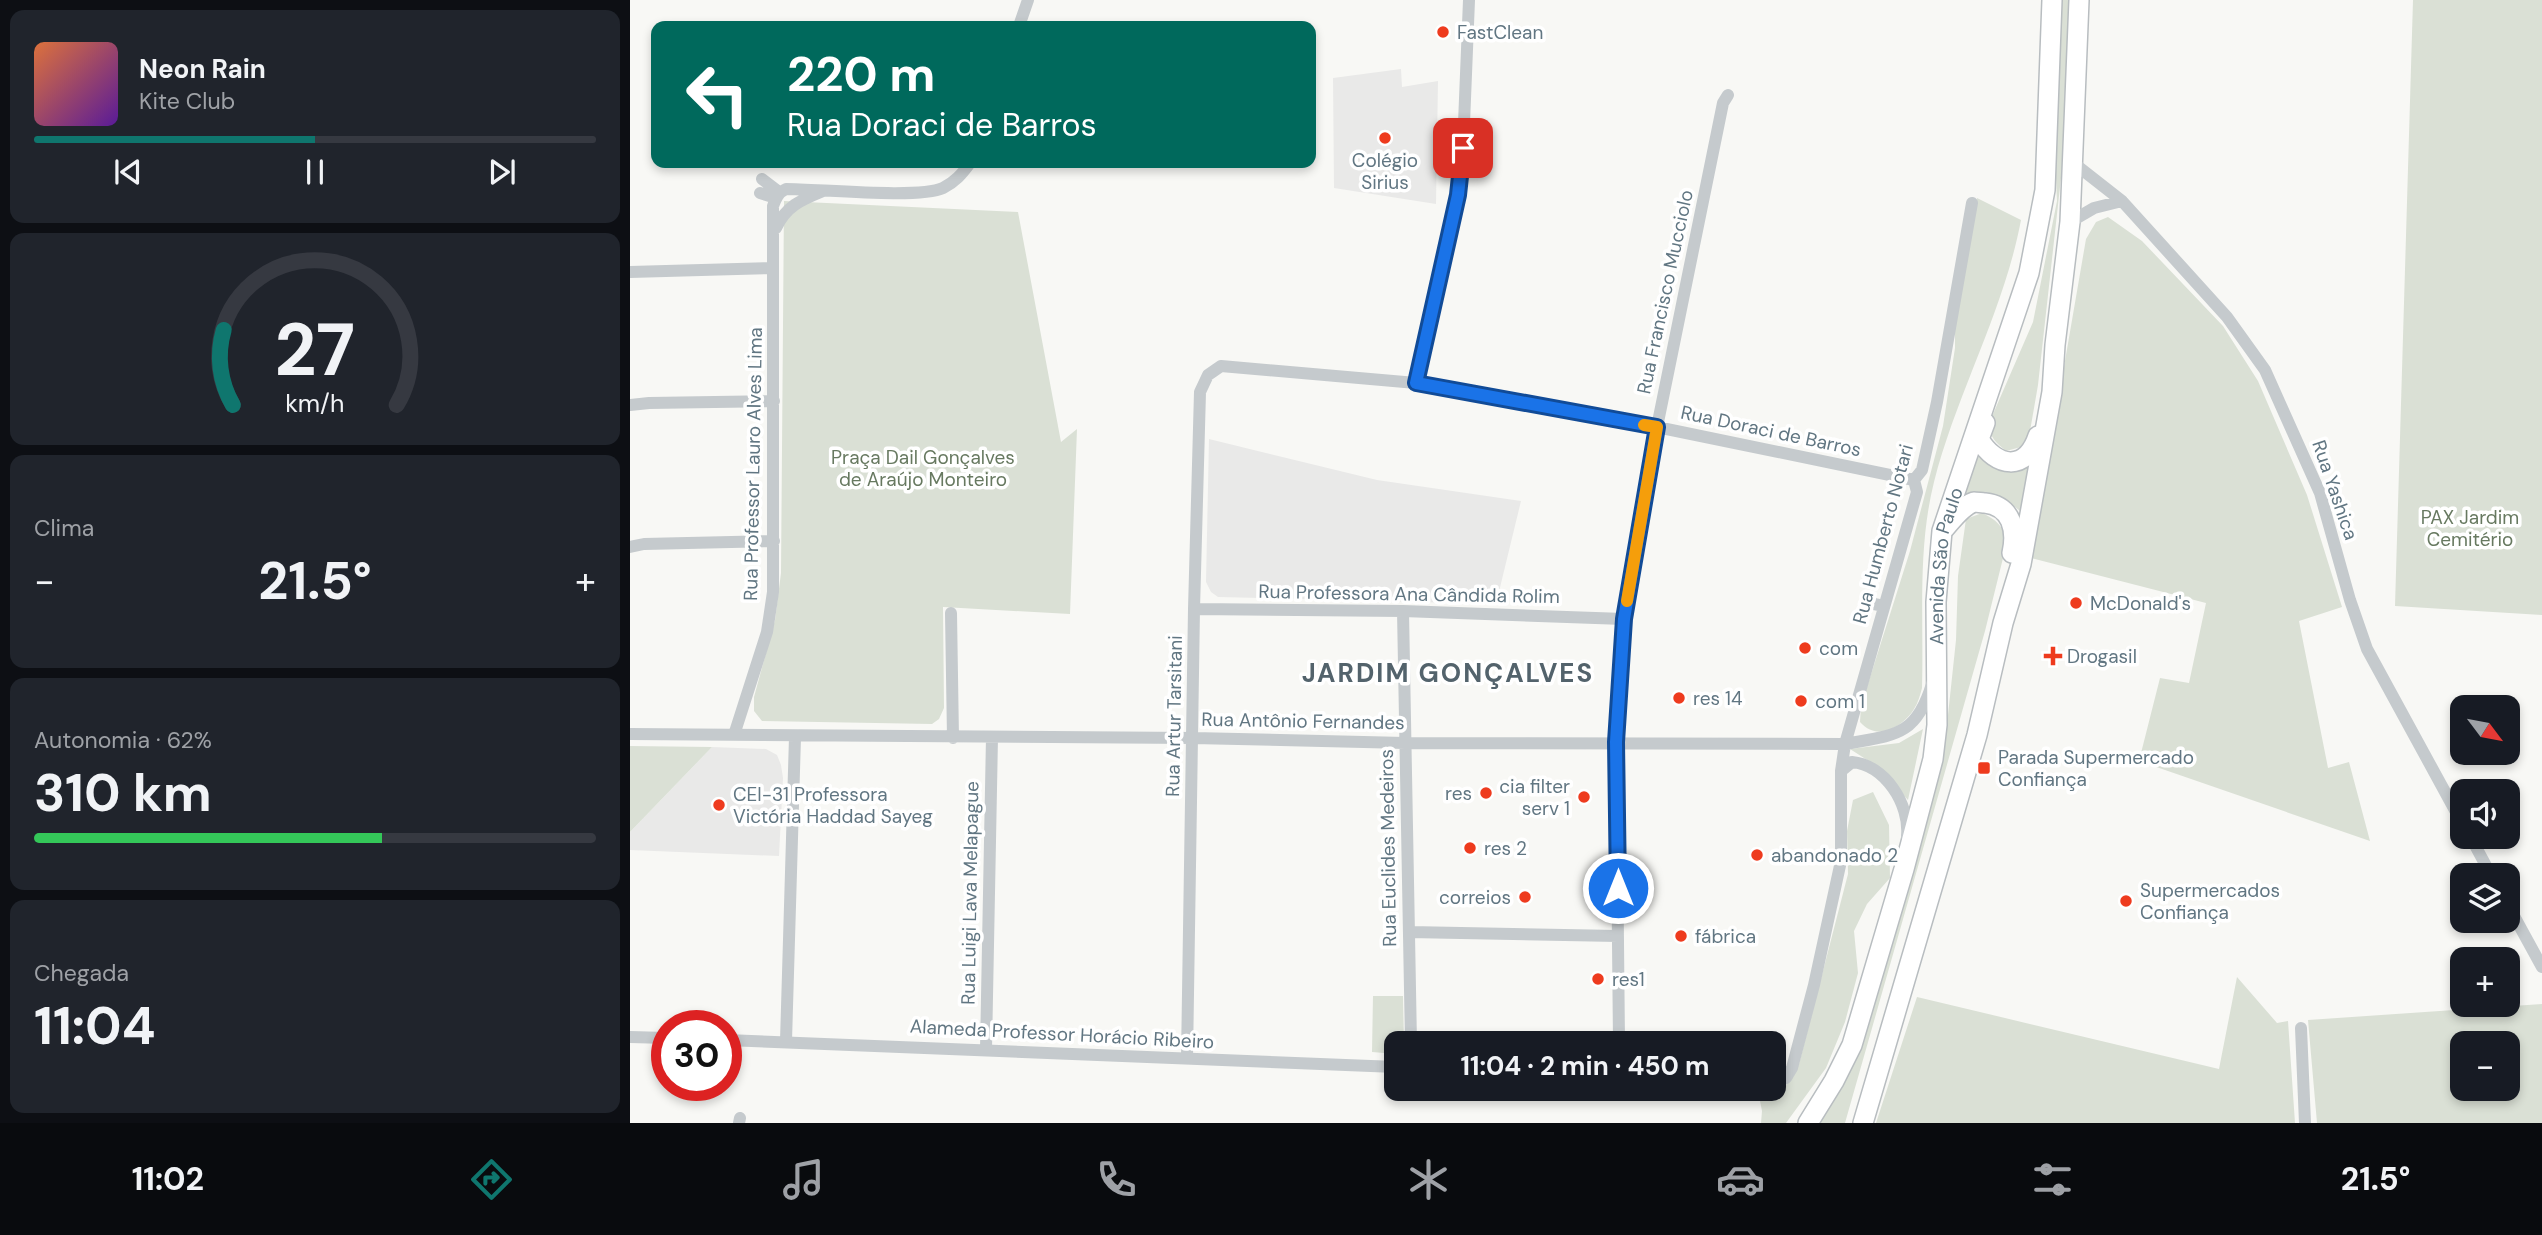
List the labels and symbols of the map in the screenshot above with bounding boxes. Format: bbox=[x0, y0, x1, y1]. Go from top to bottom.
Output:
place label: FastClean bbox=[1457, 20, 1543, 45]
marker: FastClean bbox=[1435, 24, 1451, 40]
pin bbox=[1433, 118, 1493, 178]
marker: Colégio Sirius bbox=[1377, 130, 1393, 146]
place label: Colégio Sirius bbox=[1352, 148, 1418, 195]
street label: Rua Francisco Mucciolo bbox=[1631, 188, 1699, 396]
street label: Rua Professor Lauro Alves Lima bbox=[738, 327, 768, 601]
street label: Rua Doraci de Barros bbox=[1679, 400, 1863, 462]
street label: Rua Yashica bbox=[2306, 437, 2364, 543]
street label: Rua Humberto Notari bbox=[1847, 441, 1919, 627]
park label: Praça Dail Gonçalves de Araújo Monteiro bbox=[831, 445, 1015, 492]
street label: Avenida São Paulo bbox=[1924, 484, 1968, 645]
park label: PAX Jardim Cemitério bbox=[2421, 505, 2519, 552]
street label: Rua Professora Ana Cândida Rolim bbox=[1258, 579, 1560, 609]
place label: McDonald's bbox=[2090, 591, 2191, 616]
marker: McDonald's bbox=[2068, 595, 2084, 611]
street label: Rua Artur Tarsitani bbox=[1160, 635, 1188, 797]
place label: com bbox=[1819, 636, 1858, 661]
marker: com bbox=[1797, 640, 1813, 656]
place label: Drogasil bbox=[2067, 644, 2137, 669]
marker: Drogasil bbox=[2045, 648, 2061, 664]
district label: JARDIM GONÇALVES bbox=[1302, 656, 1594, 690]
place label: res 14 bbox=[1693, 686, 1743, 711]
place label: com 1 bbox=[1815, 689, 1865, 714]
marker: res 14 bbox=[1671, 690, 1687, 706]
marker: com 1 bbox=[1793, 693, 1809, 709]
north arrow bbox=[2450, 695, 2520, 765]
street label: Rua Antônio Fernandes bbox=[1201, 707, 1405, 735]
place label: Parada Supermercado Confiança bbox=[1998, 745, 2194, 792]
street label: Rua Euclides Medeiros bbox=[1374, 749, 1402, 947]
marker: Parada Supermercado Confiança bbox=[1976, 760, 1992, 776]
place label: cia filter serv 1 bbox=[1499, 774, 1570, 821]
street label: Rua Luigi Lava Melapague bbox=[956, 781, 984, 1005]
place label: res bbox=[1445, 781, 1472, 806]
place label: CEI-31 Professora Victória Haddad Sayeg bbox=[733, 782, 933, 829]
marker: res bbox=[1478, 785, 1494, 801]
marker: cia filter serv 1 bbox=[1576, 789, 1592, 805]
marker: CEI-31 Professora Victória Haddad Sayeg bbox=[711, 797, 727, 813]
place label: res 2 bbox=[1484, 836, 1527, 861]
marker: res 2 bbox=[1462, 840, 1478, 856]
place label: abandonado 2 bbox=[1771, 843, 1898, 868]
marker: abandonado 2 bbox=[1749, 847, 1765, 863]
position arrow bbox=[1581, 851, 1655, 925]
place label: Supermercados Confiança bbox=[2140, 878, 2280, 925]
place label: correios bbox=[1439, 885, 1511, 910]
marker: correios bbox=[1517, 889, 1533, 905]
marker: Supermercados Confiança bbox=[2118, 893, 2134, 909]
place label: fábrica bbox=[1695, 924, 1756, 949]
marker: fábrica bbox=[1673, 928, 1689, 944]
place label: res1 bbox=[1612, 967, 1645, 992]
marker: res1 bbox=[1590, 971, 1606, 987]
speed limit sign: 30 bbox=[651, 1010, 742, 1101]
street label: Alameda Professor Horácio Ribeiro bbox=[909, 1014, 1215, 1054]

